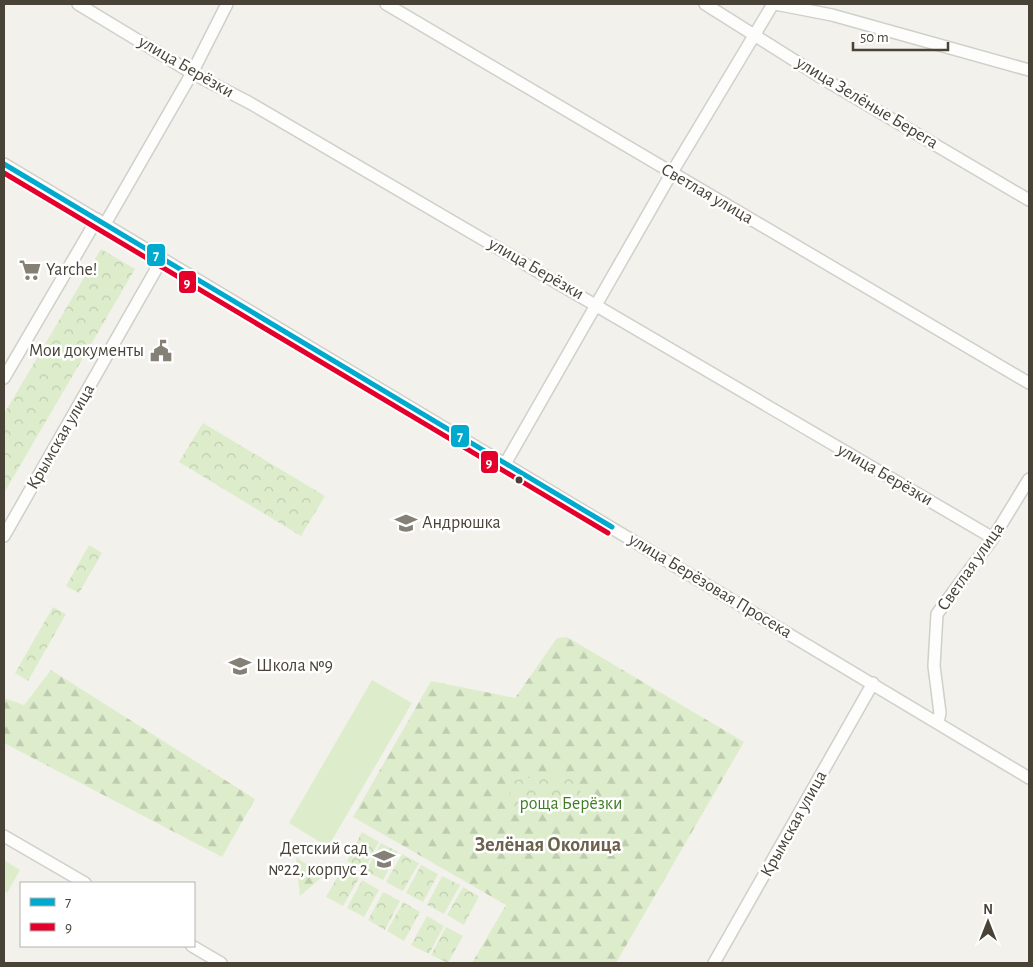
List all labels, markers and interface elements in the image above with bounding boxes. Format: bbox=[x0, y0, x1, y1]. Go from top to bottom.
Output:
scale bar bbox=[853, 20, 948, 52]
text: 50 m bbox=[860, 30, 889, 45]
street label: улица Берёзки bbox=[134, 32, 237, 101]
street label: улица Зелёные Берега bbox=[792, 53, 941, 152]
street label: Светлая улица bbox=[658, 160, 756, 228]
street label: улица Берёзки bbox=[484, 234, 587, 303]
line badge: 7 bbox=[146, 243, 166, 267]
text: 7 bbox=[153, 249, 159, 263]
supermarket icon: Yarche! bbox=[17, 257, 43, 283]
place label: Yarche! bbox=[46, 261, 97, 279]
line badge: 9 bbox=[178, 270, 197, 294]
text: 9 bbox=[184, 276, 191, 290]
public building icon: Мои документы bbox=[148, 338, 174, 364]
place label: Мои документы bbox=[29, 342, 144, 360]
street label: Крымская улица bbox=[24, 381, 98, 493]
line badge: 7 bbox=[450, 424, 470, 448]
text: 7 bbox=[457, 430, 463, 444]
street label: улица Берёзки bbox=[833, 440, 936, 509]
line badge: 9 bbox=[480, 450, 499, 474]
text: 9 bbox=[486, 456, 493, 470]
unlabelled marker bbox=[514, 475, 524, 485]
school or university icon: Андрюшка bbox=[393, 510, 419, 536]
place label: Андрюшка bbox=[422, 514, 501, 532]
street label: Светлая улица bbox=[934, 520, 1008, 614]
street label: улица Берёзовая Просека bbox=[624, 530, 795, 642]
school or university icon: Школа №9 bbox=[227, 653, 253, 679]
place label: Школа №9 bbox=[256, 657, 333, 675]
street label: Крымская улица bbox=[757, 768, 831, 880]
park label: роща Берёзки bbox=[520, 795, 622, 813]
district label: Зелёная Околица bbox=[475, 835, 622, 855]
place label: Детский сад №22, корпус 2 bbox=[268, 840, 368, 879]
school or university icon: Детский сад №22, корпус 2 bbox=[371, 846, 397, 872]
legend bbox=[20, 882, 195, 947]
text: 7 bbox=[65, 895, 71, 910]
north arrow bbox=[963, 897, 1013, 947]
text: N bbox=[983, 903, 993, 917]
text: 9 bbox=[65, 920, 72, 935]

